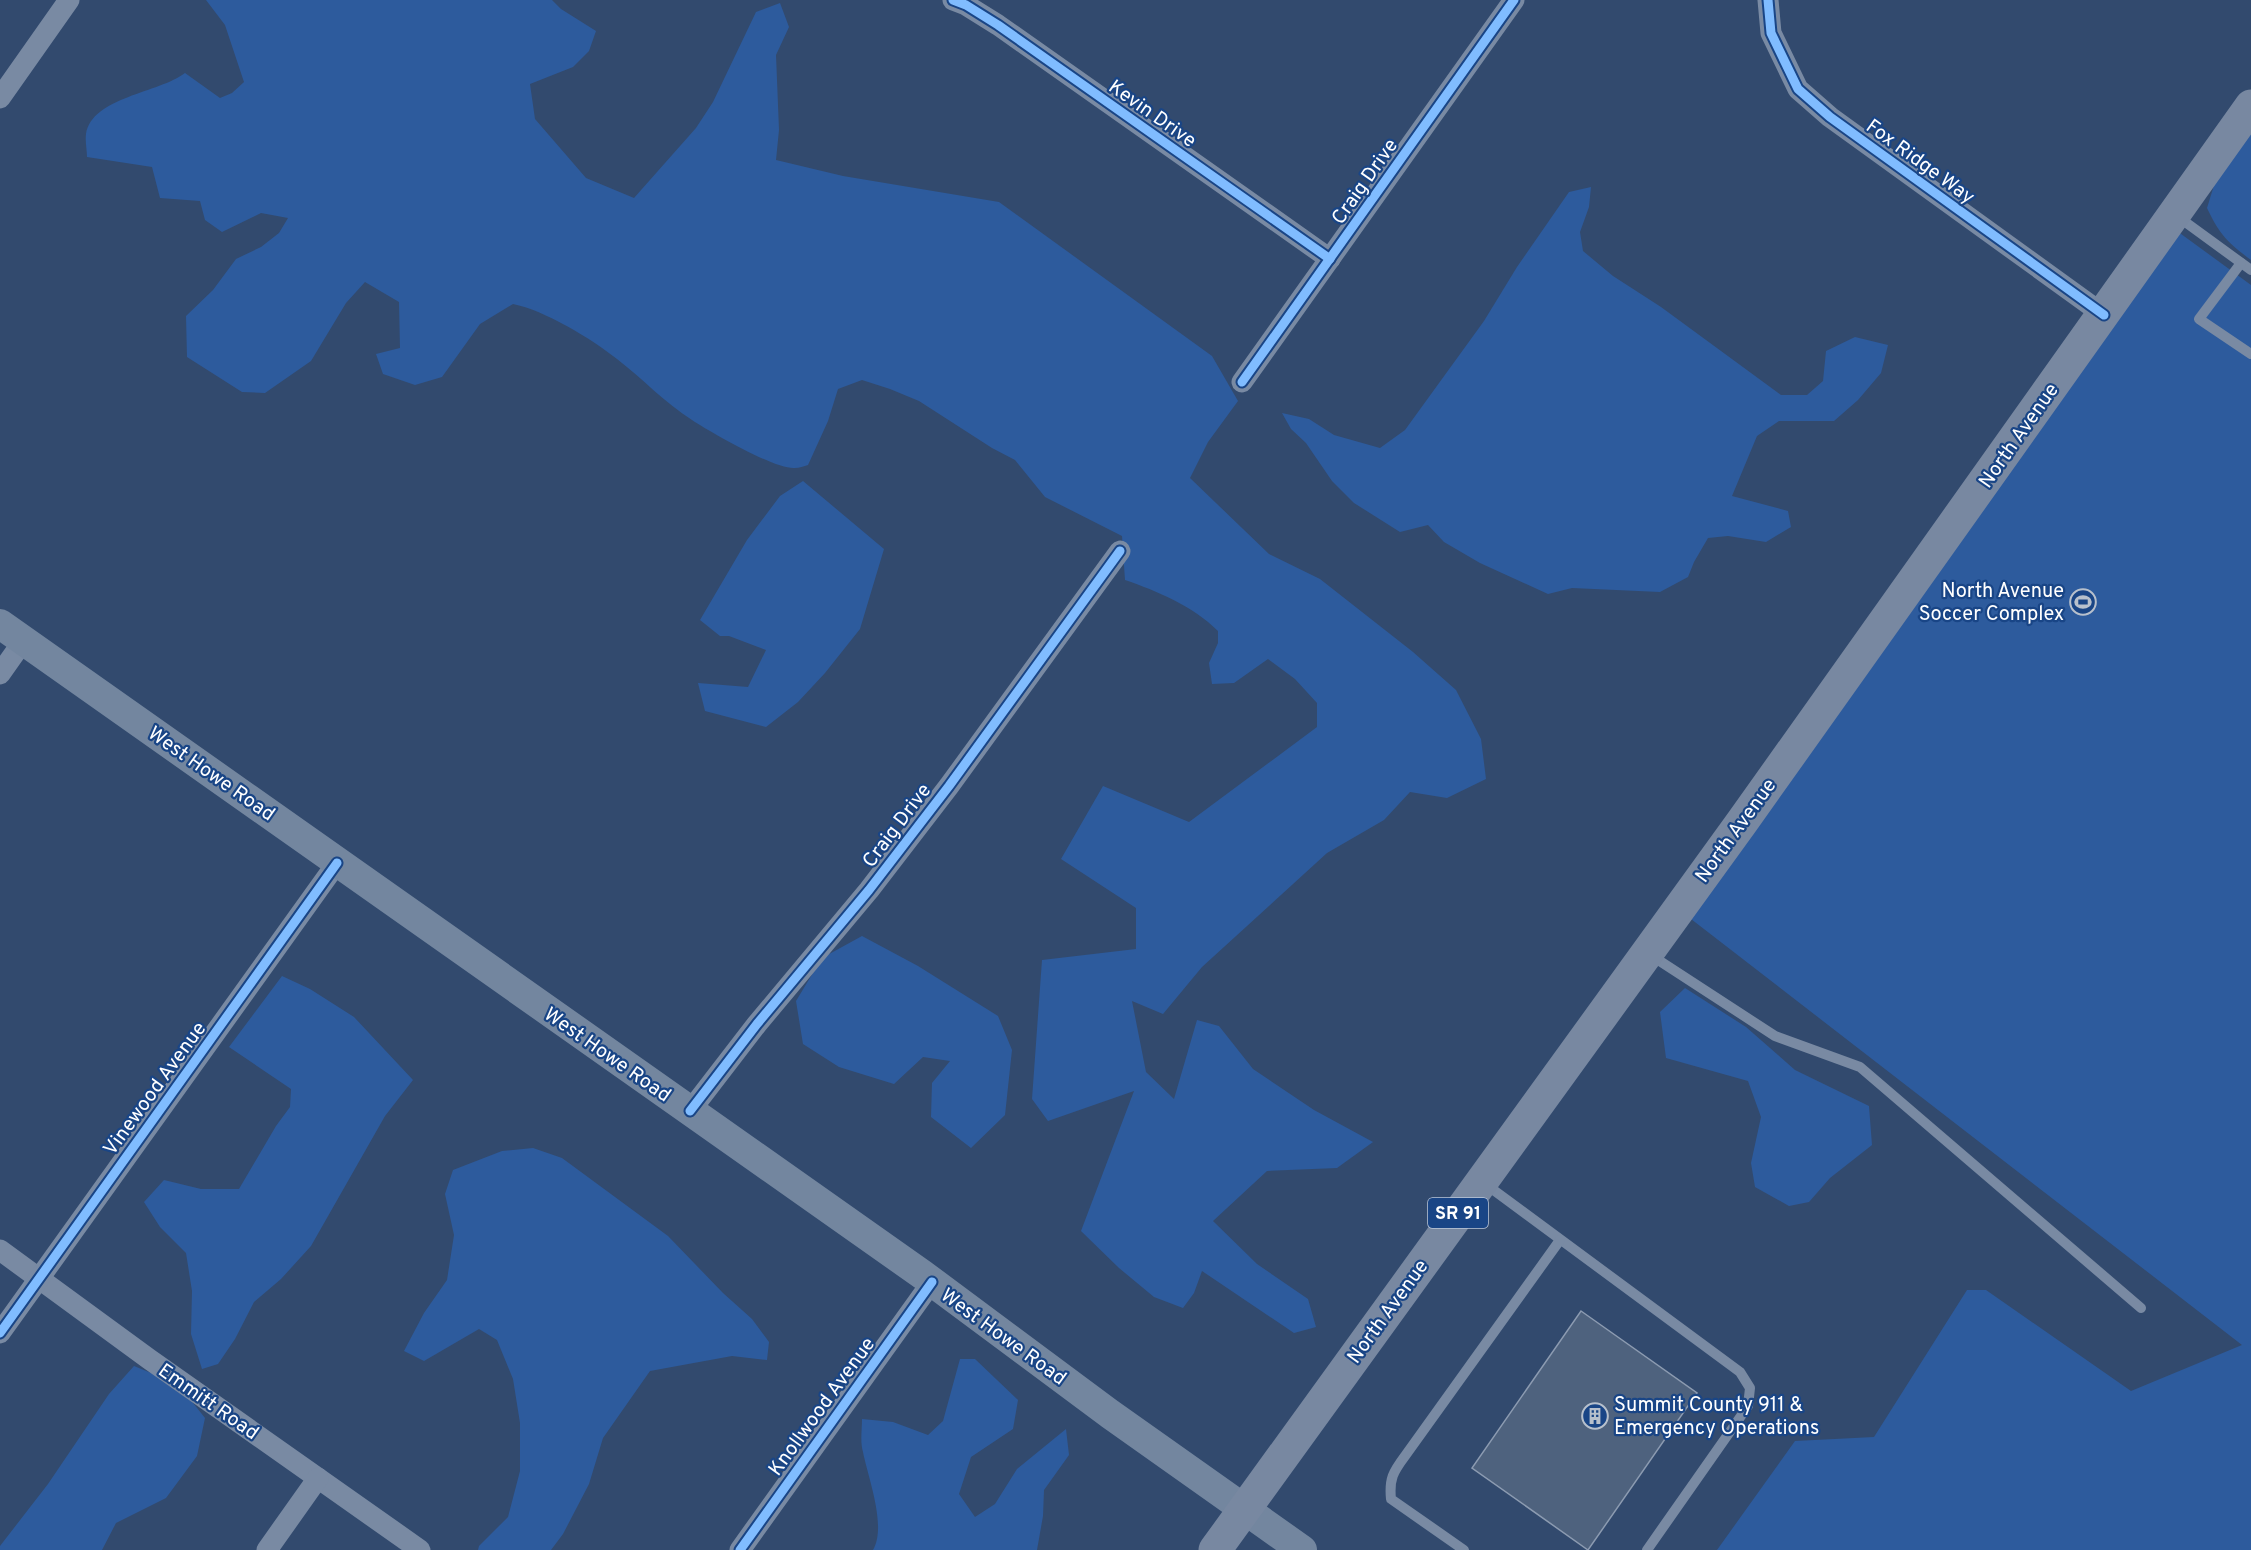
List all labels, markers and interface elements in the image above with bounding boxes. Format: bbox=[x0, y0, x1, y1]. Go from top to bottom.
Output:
street label: Kevin Drive bbox=[1103, 75, 1201, 154]
street label: Fox Ridge Way bbox=[1860, 114, 1979, 211]
street label: Craig Drive bbox=[1327, 134, 1405, 230]
street label: North Avenue bbox=[1974, 379, 2065, 494]
place label: North Avenue Soccer Complex bbox=[1919, 579, 2064, 628]
sports icon: North Avenue Soccer Complex bbox=[2068, 587, 2098, 617]
street label: West Howe Road bbox=[142, 721, 279, 828]
street label: North Avenue bbox=[1690, 774, 1783, 888]
street label: Craig Drive bbox=[857, 779, 938, 874]
street label: West Howe Road bbox=[538, 1002, 675, 1109]
street label: Vinewood Avenue bbox=[98, 1017, 213, 1161]
road number: SR 91 bbox=[1428, 1198, 1488, 1228]
street label: North Avenue bbox=[1342, 1255, 1435, 1369]
street label: West Howe Road bbox=[935, 1283, 1071, 1392]
street label: Knollwood Avenue bbox=[763, 1333, 882, 1482]
street label: Emmitt Road bbox=[153, 1358, 263, 1447]
place label: Summit County 911 & Emergency Operations bbox=[1614, 1393, 1819, 1442]
building icon: Summit County 911 & Emergency Operations bbox=[1580, 1401, 1610, 1431]

